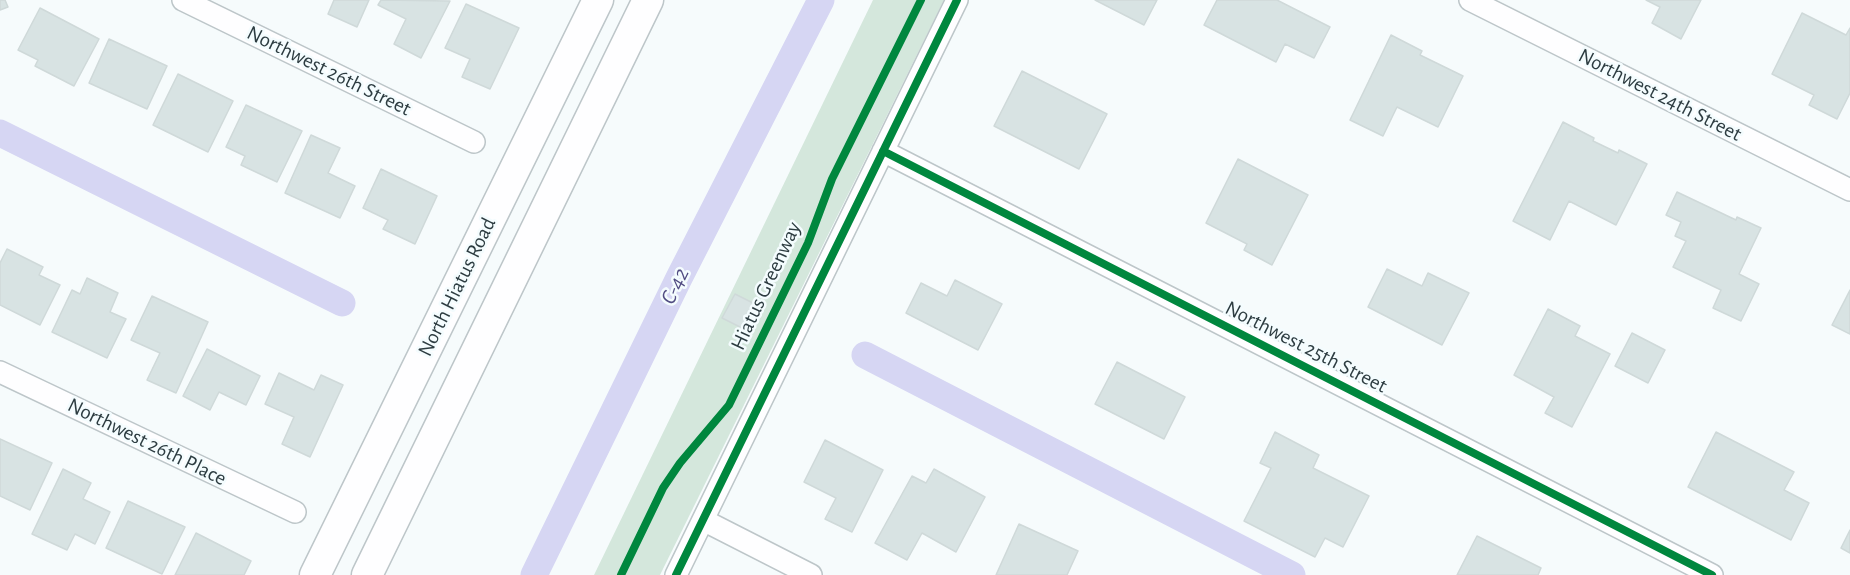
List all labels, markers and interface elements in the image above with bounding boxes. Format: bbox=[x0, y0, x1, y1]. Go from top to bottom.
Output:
street label: Northwest 26th Street bbox=[243, 20, 415, 122]
street label: Northwest 24th Street bbox=[1574, 43, 1746, 147]
street label: North Hiatus Road bbox=[412, 213, 502, 361]
street label: Hiatus Greenway bbox=[725, 218, 807, 354]
water label: C-42 bbox=[655, 263, 695, 309]
street label: Northwest 25th Street bbox=[1221, 295, 1391, 399]
street label: Northwest 26th Place bbox=[63, 393, 231, 491]

